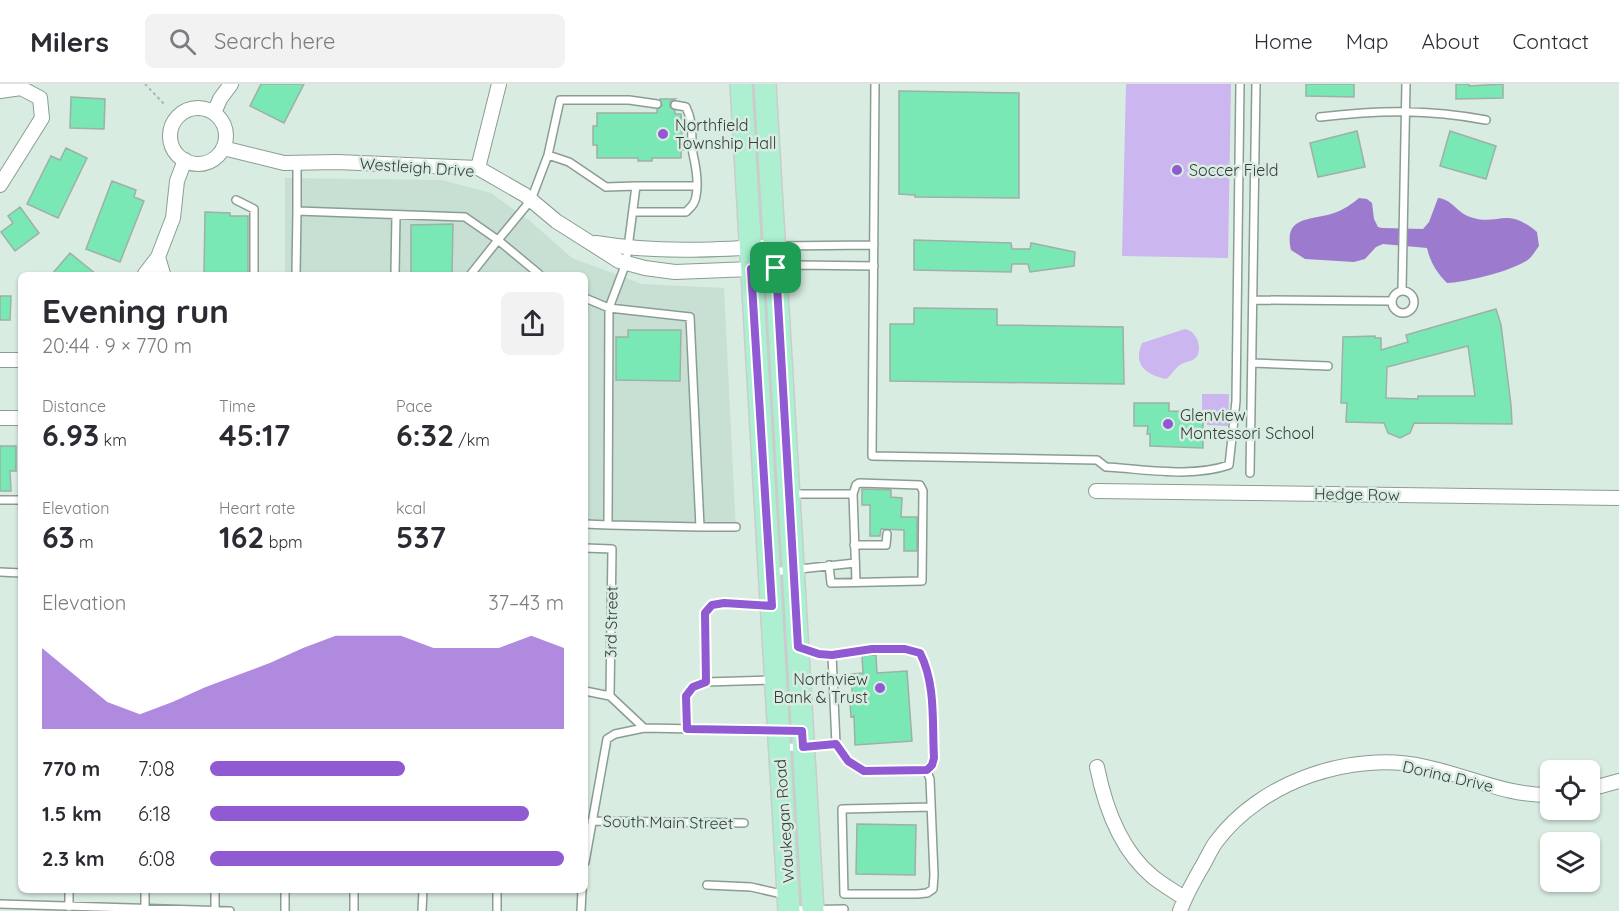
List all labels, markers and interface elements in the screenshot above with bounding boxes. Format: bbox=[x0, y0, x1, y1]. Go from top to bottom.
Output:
search box bbox=[145, 14, 565, 68]
text: Milers bbox=[30, 24, 109, 59]
icon: search bbox=[166, 25, 199, 58]
text: Search here bbox=[214, 27, 335, 55]
text: Home bbox=[1254, 28, 1313, 54]
text: Map bbox=[1346, 28, 1389, 54]
text: About bbox=[1422, 28, 1480, 54]
text: Contact bbox=[1513, 28, 1589, 54]
place label: Northfield Township Hall bbox=[675, 115, 776, 153]
marker: Northfield Township Hall bbox=[656, 127, 670, 141]
street label: Westleigh Drive bbox=[359, 153, 475, 181]
place label: Soccer Field bbox=[1189, 160, 1279, 180]
marker: Soccer Field bbox=[1170, 163, 1184, 177]
pin bbox=[750, 242, 801, 293]
icon: arrive bbox=[759, 251, 792, 284]
text: Evening run bbox=[42, 290, 229, 331]
button: share bbox=[501, 292, 564, 355]
text: 20:44 · 9 × 770 m bbox=[42, 333, 192, 358]
text: Distance bbox=[42, 396, 106, 416]
text: Time bbox=[219, 396, 256, 416]
text: Pace bbox=[396, 396, 432, 416]
place label: Glenview Montessori School bbox=[1180, 405, 1315, 443]
text: 6.93 bbox=[42, 416, 99, 454]
text: 45:17 bbox=[219, 416, 290, 454]
text: 6:32 bbox=[396, 416, 454, 454]
marker: Glenview Montessori School bbox=[1161, 417, 1175, 431]
text: km bbox=[99, 430, 127, 450]
text: /km bbox=[454, 430, 490, 450]
street label: Hedge Row bbox=[1314, 483, 1400, 505]
text: Elevation bbox=[42, 498, 109, 518]
text: Heart rate bbox=[219, 498, 295, 518]
text: kcal bbox=[396, 498, 426, 518]
text: 63 bbox=[42, 518, 75, 556]
text: 162 bbox=[219, 518, 264, 556]
text: 537 bbox=[396, 518, 446, 556]
text: m bbox=[75, 532, 94, 552]
text: bpm bbox=[264, 532, 303, 552]
street label: 3rd Street bbox=[600, 586, 622, 658]
text: Elevation bbox=[42, 590, 126, 615]
text: 37–43 m bbox=[488, 590, 564, 615]
place label: Northview Bank & Trust bbox=[774, 669, 868, 707]
marker: Northview Bank & Trust bbox=[873, 681, 887, 695]
text: 770 m bbox=[42, 756, 100, 781]
text: 7:08 bbox=[138, 756, 175, 781]
street label: Dorina Drive bbox=[1401, 756, 1495, 796]
street label: Waukegan Road bbox=[770, 758, 798, 884]
map controls bbox=[1540, 760, 1600, 892]
button: locate bbox=[1540, 760, 1600, 820]
text: 1.5 km bbox=[42, 801, 102, 826]
text: 6:18 bbox=[138, 801, 171, 826]
street label: South Main Street bbox=[603, 811, 733, 833]
button: layers bbox=[1540, 832, 1600, 892]
text: 2.3 km bbox=[42, 846, 105, 871]
text: 6:08 bbox=[138, 846, 175, 871]

